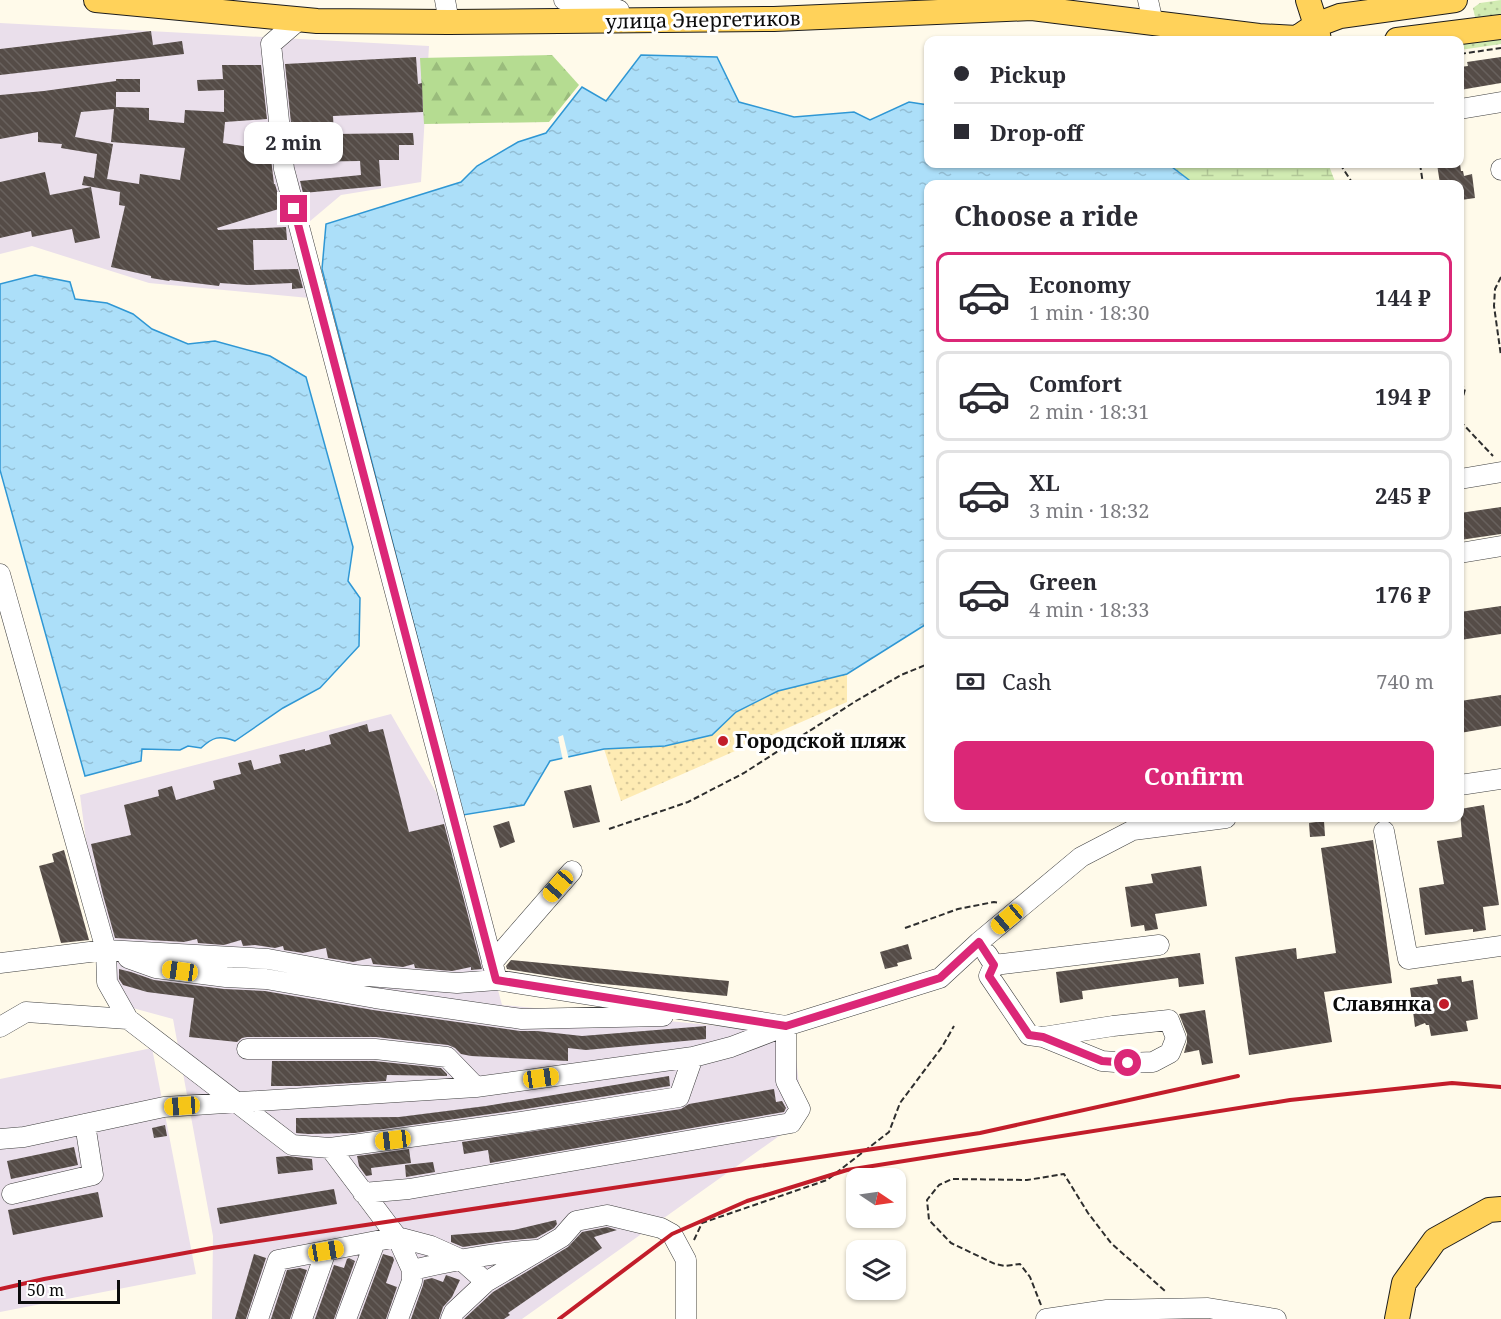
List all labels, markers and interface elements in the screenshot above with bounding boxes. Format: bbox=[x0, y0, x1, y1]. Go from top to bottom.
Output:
street label: улица Энергетиков bbox=[605, 4, 801, 35]
text: Pickup bbox=[990, 59, 1066, 89]
text: Drop-off bbox=[990, 117, 1083, 147]
callout: 2 min bbox=[244, 122, 344, 164]
text: 2 min bbox=[265, 129, 322, 156]
route end bbox=[280, 195, 307, 222]
text: Choose a ride bbox=[954, 197, 1139, 234]
text: Economy bbox=[1029, 269, 1131, 299]
icon: car bbox=[957, 270, 1011, 324]
text: 144 ₽ bbox=[1375, 282, 1431, 312]
text: 1 min · 18:30 bbox=[1029, 299, 1149, 326]
text: Comfort bbox=[1029, 368, 1122, 398]
icon: car bbox=[957, 369, 1011, 423]
text: 194 ₽ bbox=[1375, 381, 1431, 411]
text: 2 min · 18:31 bbox=[1029, 398, 1149, 425]
text: XL bbox=[1029, 467, 1060, 497]
icon: car bbox=[957, 468, 1011, 522]
text: 245 ₽ bbox=[1375, 480, 1431, 510]
text: 3 min · 18:32 bbox=[1029, 497, 1149, 524]
text: Green bbox=[1029, 566, 1097, 596]
icon: car bbox=[957, 567, 1011, 621]
text: 176 ₽ bbox=[1375, 579, 1431, 609]
text: 4 min · 18:33 bbox=[1029, 596, 1149, 623]
icon: cash bbox=[954, 665, 987, 698]
text: Cash bbox=[1002, 666, 1052, 696]
text: 740 m bbox=[1376, 668, 1434, 695]
place label: Городской пляж bbox=[735, 727, 906, 754]
marker: Городской пляж bbox=[716, 734, 730, 748]
button: Confirm bbox=[954, 741, 1434, 810]
car bbox=[539, 867, 577, 905]
car bbox=[987, 901, 1027, 937]
car bbox=[161, 960, 199, 982]
place label: Славянка bbox=[1332, 990, 1432, 1017]
marker: Славянка bbox=[1437, 997, 1451, 1011]
route start bbox=[1114, 1049, 1141, 1076]
car bbox=[522, 1067, 560, 1089]
car bbox=[163, 1096, 201, 1116]
car bbox=[374, 1129, 412, 1151]
north arrow bbox=[846, 1168, 906, 1228]
map controls bbox=[846, 1168, 906, 1300]
car bbox=[307, 1239, 345, 1263]
button: layers bbox=[846, 1240, 906, 1300]
scale bar bbox=[18, 1277, 120, 1304]
text: 50 m bbox=[27, 1279, 64, 1301]

